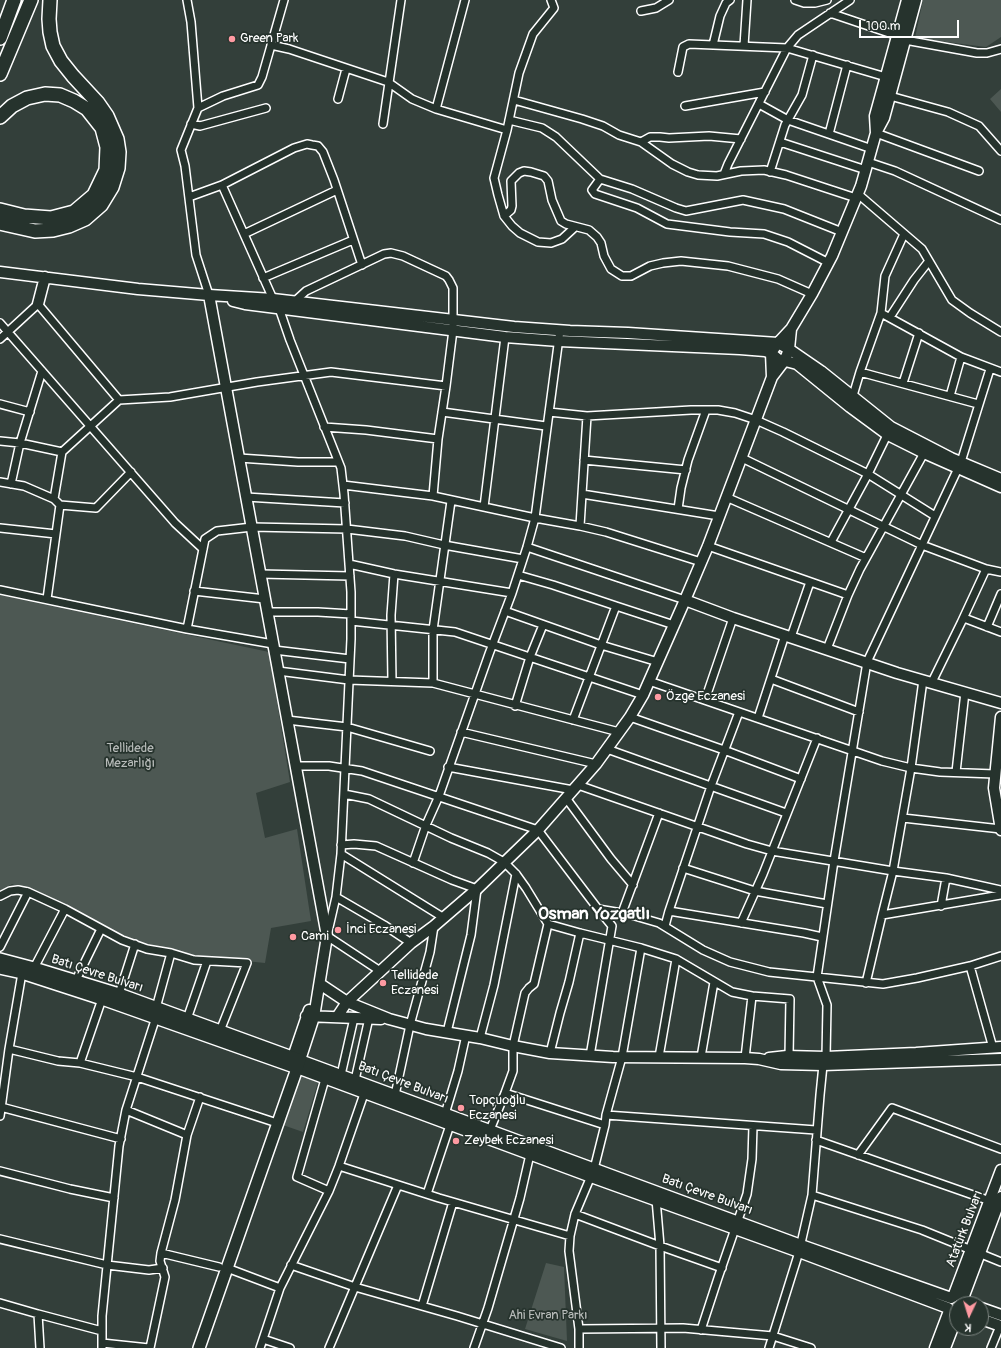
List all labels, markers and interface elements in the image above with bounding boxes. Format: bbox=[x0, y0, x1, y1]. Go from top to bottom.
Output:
scale bar bbox=[861, 12, 961, 38]
text: 100 m bbox=[866, 19, 900, 34]
place label: Green Park bbox=[240, 31, 298, 47]
marker: Green Park bbox=[227, 34, 237, 44]
place label: Özge Eczanesi bbox=[666, 689, 745, 705]
marker: Özge Eczanesi bbox=[653, 692, 663, 702]
park label: Tellidede Mezarlığı bbox=[105, 741, 155, 772]
district label: Osman Yozgatlı bbox=[538, 905, 650, 925]
place label: İnci Eczanesi bbox=[346, 922, 416, 938]
marker: İnci Eczanesi bbox=[333, 925, 343, 935]
place label: Cami bbox=[301, 929, 329, 945]
marker: Cami bbox=[288, 932, 298, 942]
street label: Batı Çevre Bulvarı bbox=[49, 952, 145, 996]
place label: Tellidede Eczanesi bbox=[391, 968, 439, 999]
marker: Tellidede Eczanesi bbox=[378, 978, 388, 988]
street label: Batı Çevre Bulvarı bbox=[356, 1059, 450, 1107]
place label: Topçuoğlu Eczanesi bbox=[469, 1093, 526, 1124]
marker: Topçuoğlu Eczanesi bbox=[456, 1103, 466, 1113]
place label: Zeybek Eczanesi bbox=[464, 1133, 554, 1149]
marker: Zeybek Eczanesi bbox=[451, 1136, 461, 1146]
street label: Batı Çevre Bulvarı bbox=[659, 1171, 755, 1219]
street label: Atatürk Bulvarı bbox=[943, 1188, 987, 1270]
north arrow bbox=[949, 1296, 989, 1336]
park label: Ahi Evran Parkı bbox=[508, 1308, 588, 1324]
text: K bbox=[964, 1321, 972, 1334]

